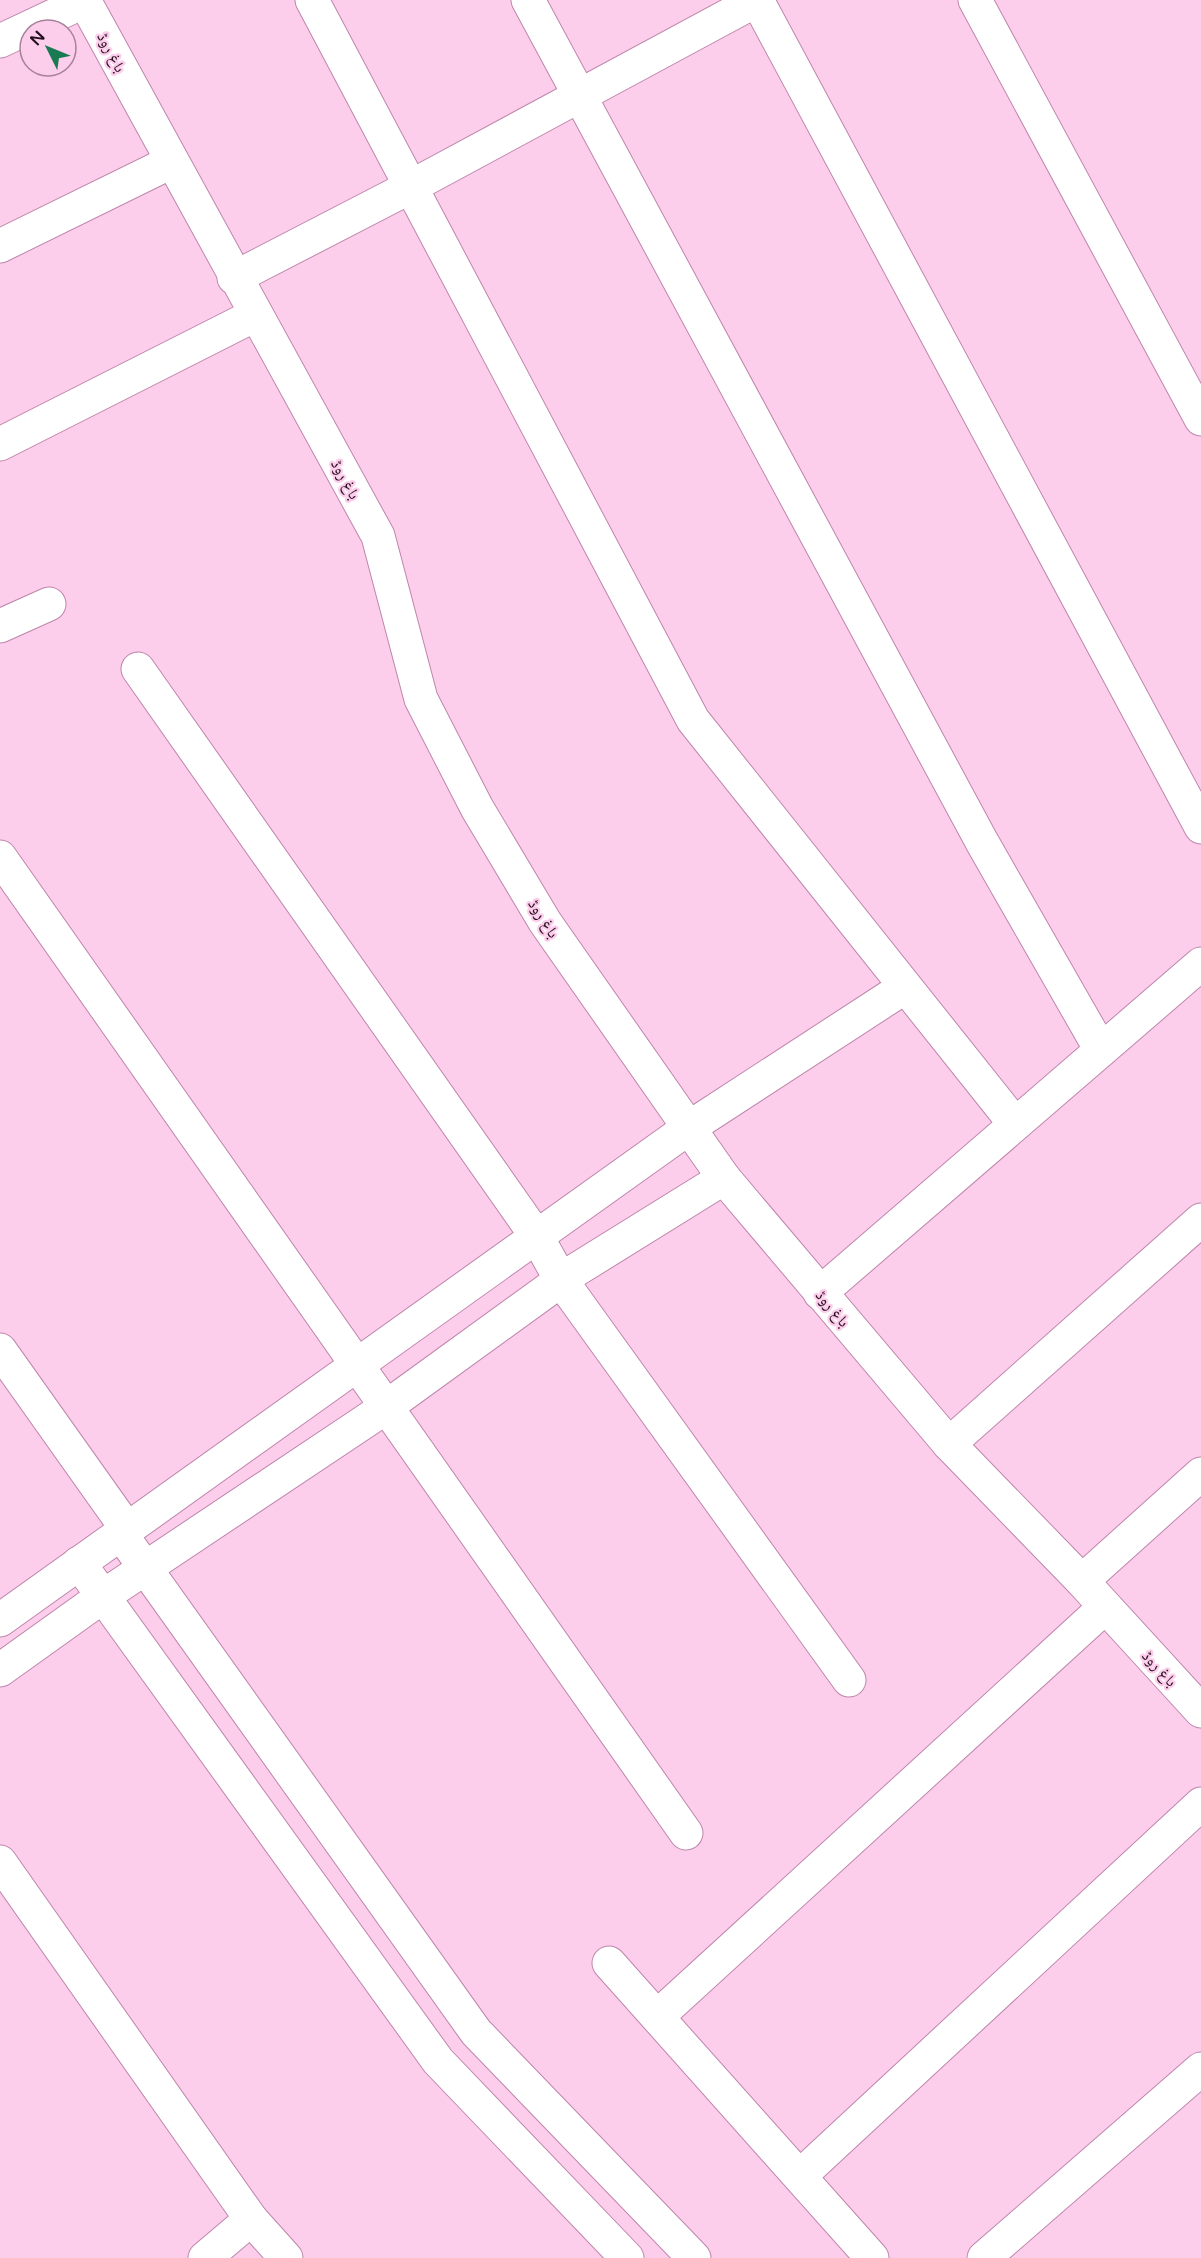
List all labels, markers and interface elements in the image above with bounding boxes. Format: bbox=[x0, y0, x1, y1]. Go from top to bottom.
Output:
north arrow bbox=[18, 18, 78, 78]
text: N bbox=[26, 27, 49, 50]
street label: باغ روڈ bbox=[92, 29, 130, 76]
street label: باغ روڈ bbox=[326, 456, 364, 503]
street label: باغ روڈ bbox=[523, 895, 563, 942]
street label: باغ روڈ bbox=[811, 1286, 854, 1331]
street label: باغ روڈ bbox=[1137, 1646, 1181, 1691]

